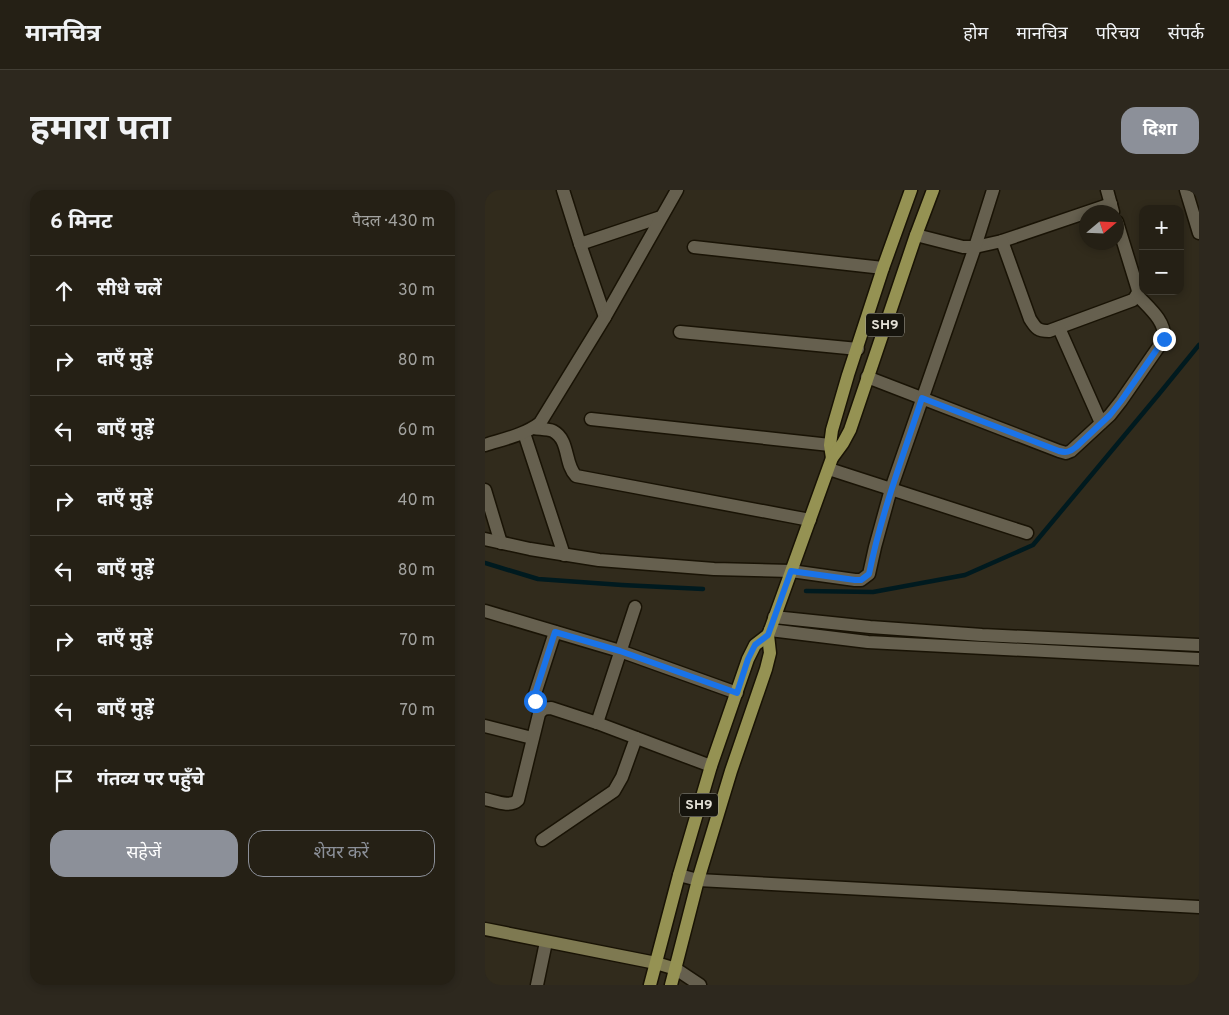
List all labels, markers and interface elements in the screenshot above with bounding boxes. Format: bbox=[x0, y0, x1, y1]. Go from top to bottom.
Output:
text: मानचित्र bbox=[25, 20, 101, 50]
text: होम bbox=[963, 23, 988, 46]
text: मानचित्र bbox=[1016, 23, 1068, 46]
text: परिचय bbox=[1096, 23, 1140, 46]
text: संपर्क bbox=[1168, 23, 1204, 46]
button: दिशा bbox=[1121, 107, 1199, 154]
text: हमारा पता bbox=[30, 108, 171, 152]
north arrow bbox=[1079, 205, 1124, 250]
map controls bbox=[1139, 205, 1184, 295]
button: + bbox=[1139, 205, 1184, 250]
text: 6 मिनट bbox=[50, 209, 112, 236]
text: पैदल · 430 m bbox=[352, 212, 435, 232]
button: − bbox=[1139, 250, 1184, 295]
icon: ahead bbox=[50, 277, 78, 305]
text: सीधे चलें bbox=[97, 278, 162, 302]
text: 30 m bbox=[398, 281, 435, 301]
road number: SH9 bbox=[866, 314, 904, 336]
route end bbox=[1153, 328, 1176, 351]
icon: right bbox=[50, 347, 78, 375]
text: दाएँ मुड़ें bbox=[97, 348, 153, 372]
text: 80 m bbox=[398, 351, 435, 371]
icon: left bbox=[50, 417, 78, 445]
text: बाएँ मुड़ें bbox=[97, 418, 154, 442]
text: 60 m bbox=[398, 421, 435, 441]
icon: right bbox=[50, 487, 78, 515]
text: दाएँ मुड़ें bbox=[97, 488, 153, 512]
text: 40 m bbox=[397, 491, 435, 511]
icon: left bbox=[50, 557, 78, 585]
text: बाएँ मुड़ें bbox=[97, 558, 154, 582]
text: 80 m bbox=[398, 561, 435, 581]
icon: right bbox=[50, 627, 78, 655]
text: दाएँ मुड़ें bbox=[97, 628, 153, 652]
text: 70 m bbox=[400, 631, 435, 651]
route start bbox=[524, 690, 547, 713]
icon: left bbox=[50, 697, 78, 725]
text: बाएँ मुड़ें bbox=[97, 698, 154, 722]
text: 70 m bbox=[400, 701, 435, 721]
icon: arrive bbox=[50, 767, 78, 795]
text: गंतव्य पर पहुँचे bbox=[97, 768, 204, 792]
road number: SH9 bbox=[680, 794, 718, 816]
button: सहेजें bbox=[50, 830, 238, 877]
button: शेयर करें bbox=[248, 830, 435, 877]

